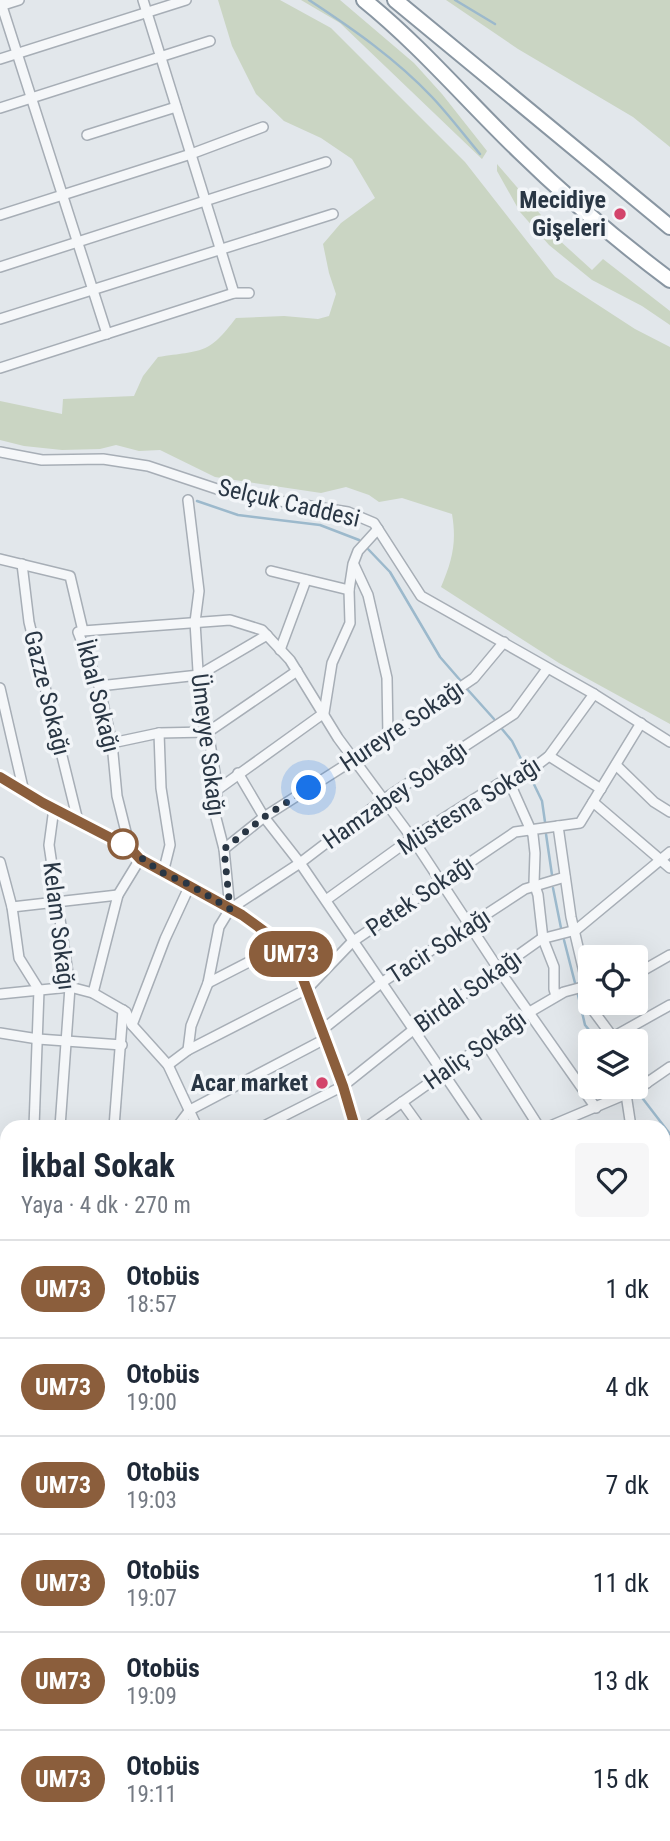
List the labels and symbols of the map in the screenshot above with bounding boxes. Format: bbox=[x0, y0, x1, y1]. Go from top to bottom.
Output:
place label: Mecidiye Gişeleri bbox=[519, 186, 606, 242]
marker: Mecidiye Gişeleri bbox=[612, 206, 628, 222]
street label: Selçuk Caddesi bbox=[215, 473, 363, 533]
street label: Gazze Sokağı bbox=[18, 628, 76, 758]
street label: İkbal Sokağı bbox=[70, 637, 126, 755]
street label: Ümeyye Sokağı bbox=[185, 672, 231, 818]
street label: Hureyre Sokağı bbox=[335, 674, 469, 778]
street label: Hamzabey Sokağı bbox=[318, 735, 472, 855]
street label: Müstesna Sokağı bbox=[393, 751, 545, 861]
your location bbox=[291, 770, 326, 805]
unlabelled marker bbox=[108, 829, 138, 859]
street label: Petek Sokağı bbox=[361, 850, 479, 942]
street label: Kelam Sokağı bbox=[37, 860, 81, 992]
street label: Tacir Sokağı bbox=[383, 903, 495, 989]
line badge: UM73 bbox=[242, 931, 340, 977]
street label: Birdal Sokağı bbox=[409, 944, 527, 1038]
street label: Haliç Sokağı bbox=[419, 1005, 531, 1095]
place label: Acar market bbox=[191, 1069, 308, 1097]
marker: Acar market bbox=[314, 1075, 330, 1091]

